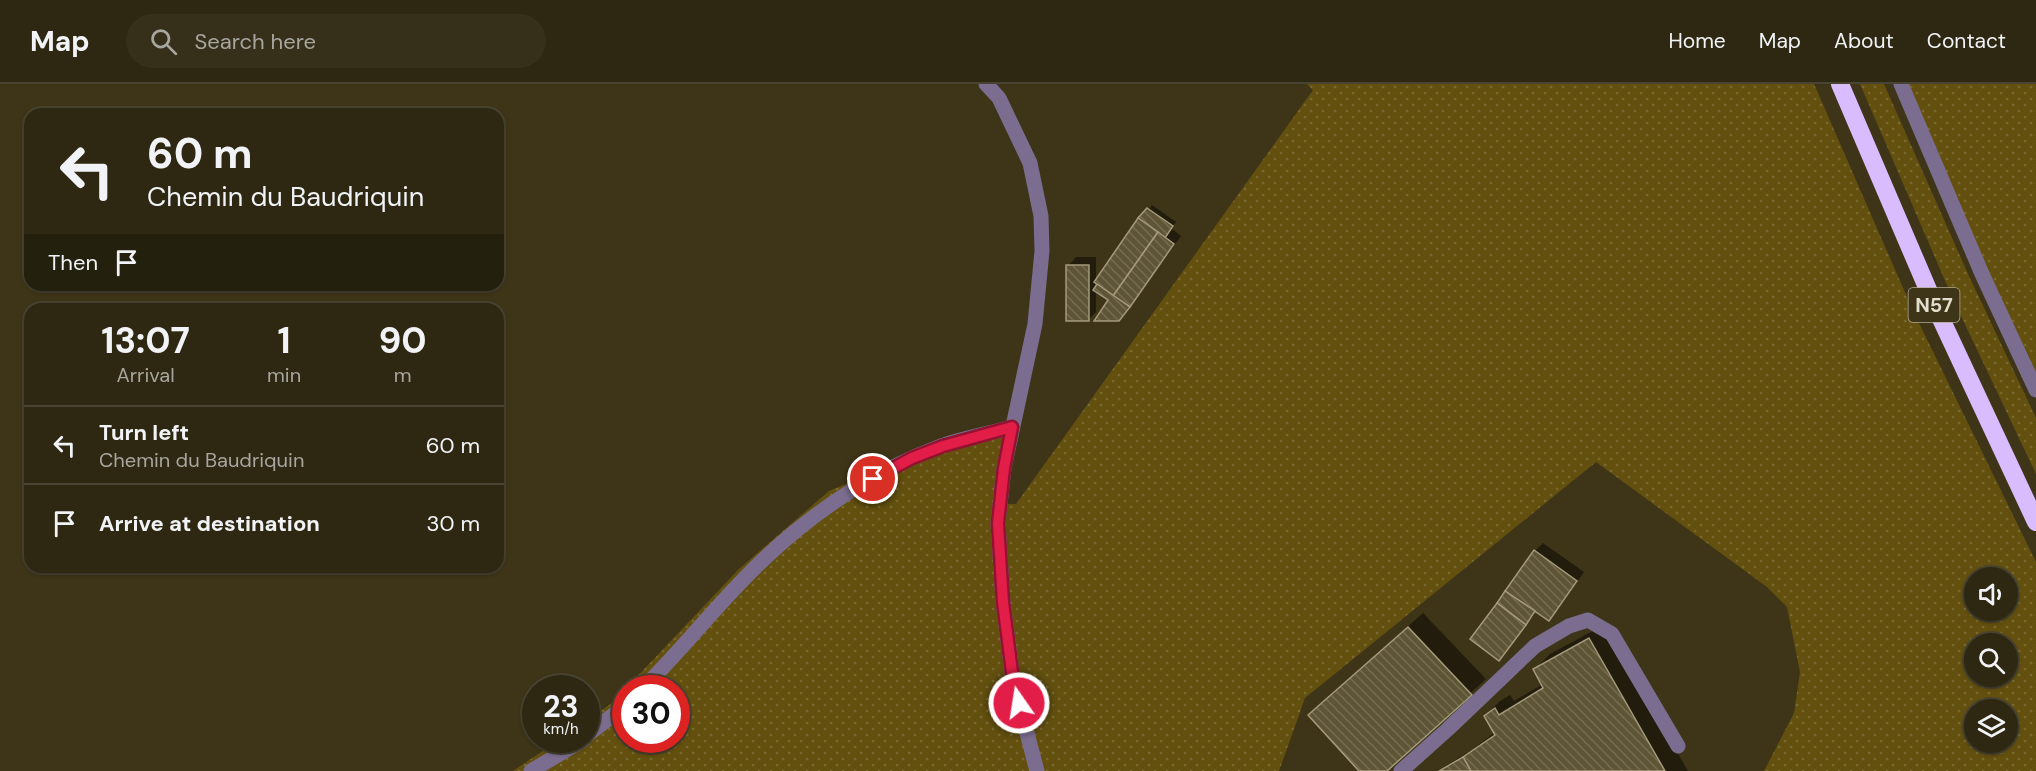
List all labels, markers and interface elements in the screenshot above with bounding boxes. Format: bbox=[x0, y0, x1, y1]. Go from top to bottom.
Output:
search box bbox=[126, 14, 546, 68]
text: Map bbox=[30, 23, 90, 60]
icon: search bbox=[147, 25, 180, 58]
text: Search here bbox=[195, 27, 316, 56]
text: Home bbox=[1668, 27, 1726, 55]
text: Map bbox=[1759, 27, 1801, 55]
text: About bbox=[1834, 27, 1894, 55]
text: Contact bbox=[1927, 27, 2006, 55]
text: 60 m bbox=[147, 126, 253, 181]
icon: left bbox=[48, 132, 126, 210]
text: Chemin du Baudriquin bbox=[147, 179, 424, 214]
icon: arrive bbox=[110, 246, 143, 279]
text: Then bbox=[48, 248, 98, 277]
road number: N57 bbox=[1908, 288, 1960, 322]
text: 13:07 bbox=[101, 317, 190, 364]
text: 1 bbox=[278, 317, 291, 364]
text: 90 bbox=[378, 317, 427, 364]
text: Arrival bbox=[116, 362, 175, 388]
text: min bbox=[267, 362, 301, 388]
text: m bbox=[394, 362, 411, 388]
text: Turn left bbox=[99, 418, 189, 447]
icon: left bbox=[48, 429, 81, 462]
text: 60 m bbox=[426, 431, 480, 460]
text: Chemin du Baudriquin bbox=[99, 447, 304, 473]
pin bbox=[847, 453, 898, 504]
icon: arrive bbox=[856, 462, 889, 495]
icon: arrive bbox=[48, 507, 81, 540]
text: Arrive at destination bbox=[99, 509, 320, 538]
text: 30 m bbox=[426, 509, 480, 538]
map controls bbox=[1964, 567, 2018, 753]
button: sound bbox=[1964, 567, 2018, 621]
button: search bbox=[1964, 633, 2018, 687]
position arrow bbox=[987, 671, 1051, 735]
speed limit sign: 30 bbox=[612, 675, 690, 753]
text: 23 bbox=[543, 687, 579, 726]
button: layers bbox=[1964, 699, 2018, 753]
text: km/h bbox=[543, 719, 579, 739]

